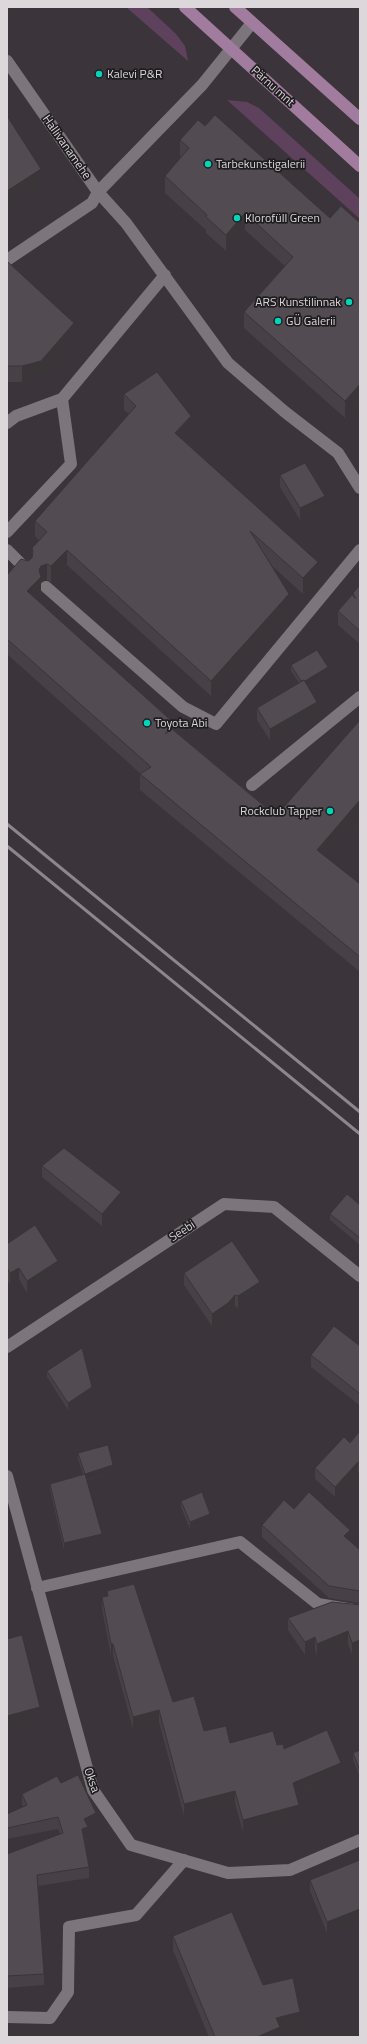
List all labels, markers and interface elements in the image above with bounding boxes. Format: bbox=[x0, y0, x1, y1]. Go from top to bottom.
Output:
street label: Pärnu mnt bbox=[247, 61, 300, 111]
place label: Kalevi P&R bbox=[107, 64, 162, 83]
marker: Kalevi P&R bbox=[94, 69, 104, 79]
street label: Hallivanamehe bbox=[38, 111, 97, 183]
place label: Tarbekunstigalerii bbox=[216, 154, 305, 173]
marker: Tarbekunstigalerii bbox=[203, 159, 213, 169]
place label: Klorofüll Green bbox=[245, 208, 320, 227]
marker: Klorofüll Green bbox=[232, 213, 242, 223]
place label: ARS Kunstilinnak bbox=[255, 292, 341, 311]
marker: ARS Kunstilinnak bbox=[344, 297, 354, 307]
place label: GÜ Galerii bbox=[286, 311, 335, 330]
marker: GÜ Galerii bbox=[273, 316, 283, 326]
place label: Toyota Abi bbox=[155, 713, 207, 732]
marker: Toyota Abi bbox=[142, 718, 152, 728]
place label: Rockclub Tapper bbox=[240, 801, 322, 820]
marker: Rockclub Tapper bbox=[325, 806, 335, 816]
street label: Seebi bbox=[165, 1215, 198, 1246]
street label: Oksa bbox=[79, 1765, 106, 1795]

